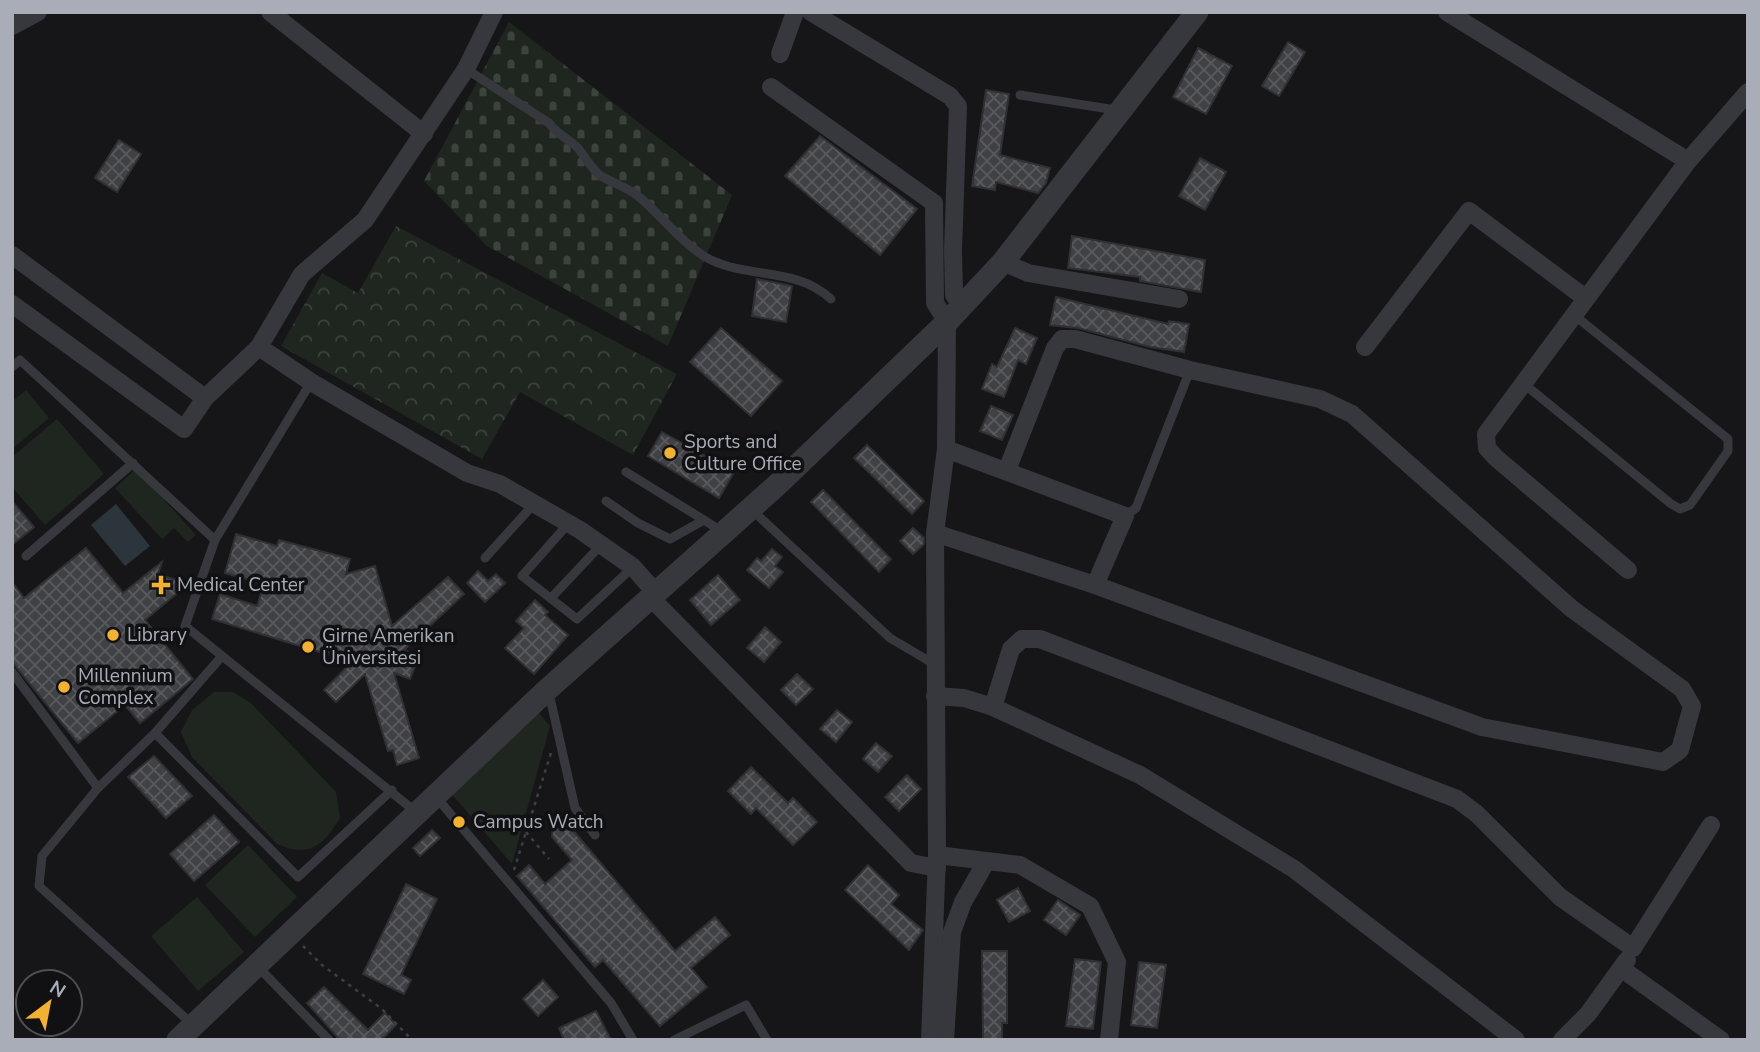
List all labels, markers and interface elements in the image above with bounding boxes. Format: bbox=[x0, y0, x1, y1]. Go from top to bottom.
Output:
place label: Sports and Culture Office bbox=[684, 429, 802, 477]
marker: Sports and Culture Office bbox=[662, 445, 678, 461]
place label: Medical Center bbox=[177, 572, 305, 598]
marker: Medical Center bbox=[151, 575, 171, 595]
place label: Library bbox=[127, 622, 187, 648]
place label: Girne Amerikan Üniversitesi bbox=[322, 623, 455, 671]
marker: Library bbox=[105, 627, 121, 643]
marker: Girne Amerikan Üniversitesi bbox=[300, 639, 316, 655]
place label: Millennium Complex bbox=[78, 663, 173, 711]
marker: Millennium Complex bbox=[56, 679, 72, 695]
place label: Campus Watch bbox=[473, 809, 604, 835]
marker: Campus Watch bbox=[451, 814, 467, 830]
north arrow bbox=[14, 968, 84, 1038]
text: N bbox=[45, 975, 70, 1004]

